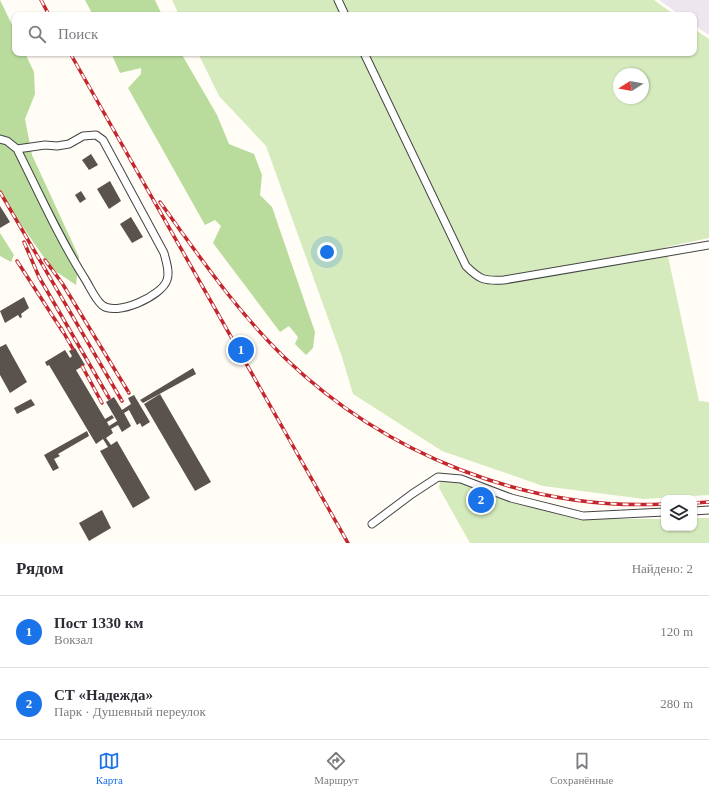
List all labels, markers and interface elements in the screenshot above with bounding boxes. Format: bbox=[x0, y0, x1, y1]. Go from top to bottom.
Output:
search box bbox=[12, 12, 697, 56]
icon: search bbox=[26, 23, 48, 45]
text: Поиск bbox=[58, 26, 98, 42]
north arrow bbox=[613, 68, 649, 104]
your location bbox=[317, 242, 337, 262]
pin: 1 bbox=[228, 335, 254, 365]
pin: 2 bbox=[468, 485, 494, 515]
map controls bbox=[661, 495, 697, 531]
button: layers bbox=[661, 495, 697, 531]
text: Рядом bbox=[16, 559, 64, 578]
text: Найдено: 2 bbox=[632, 561, 693, 576]
text: Пост 1330 км bbox=[54, 615, 144, 631]
text: 1 bbox=[26, 624, 32, 639]
text: 120 m bbox=[660, 624, 693, 639]
text: Вокзал bbox=[54, 632, 93, 647]
text: СТ «Надежда» bbox=[54, 687, 153, 703]
text: 2 bbox=[26, 696, 32, 711]
text: 280 m bbox=[660, 696, 693, 711]
text: Парк · Душевный переулок bbox=[54, 704, 206, 719]
tab: Карта bbox=[96, 750, 123, 786]
tab: Маршрут bbox=[314, 750, 359, 786]
tab: Сохранённые bbox=[550, 750, 613, 786]

